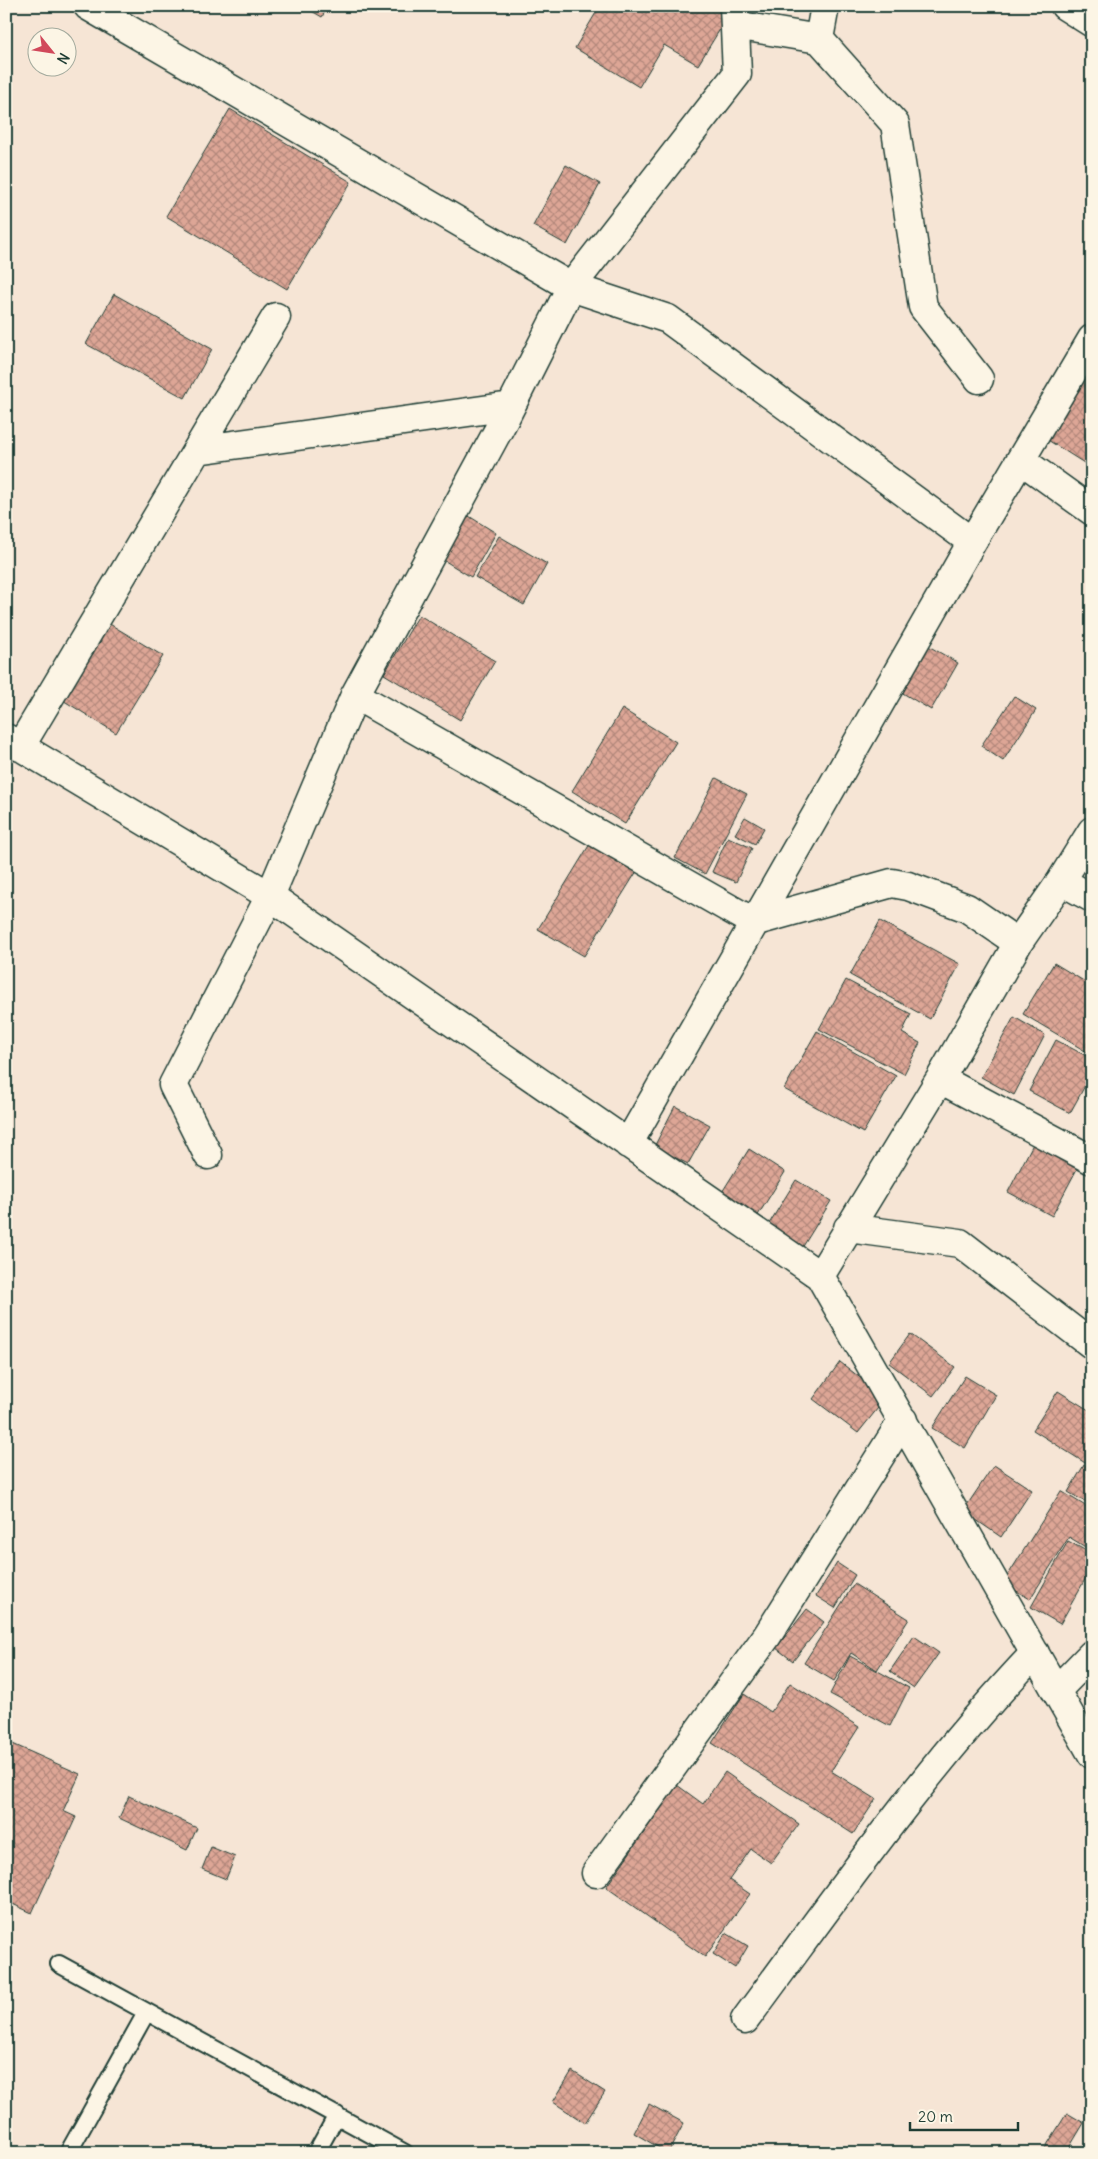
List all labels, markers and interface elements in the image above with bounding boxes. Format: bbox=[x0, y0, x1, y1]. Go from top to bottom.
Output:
north arrow bbox=[28, 28, 78, 78]
text: N bbox=[53, 50, 73, 67]
scale bar bbox=[910, 2099, 1018, 2131]
text: 20 m bbox=[918, 2107, 953, 2126]

